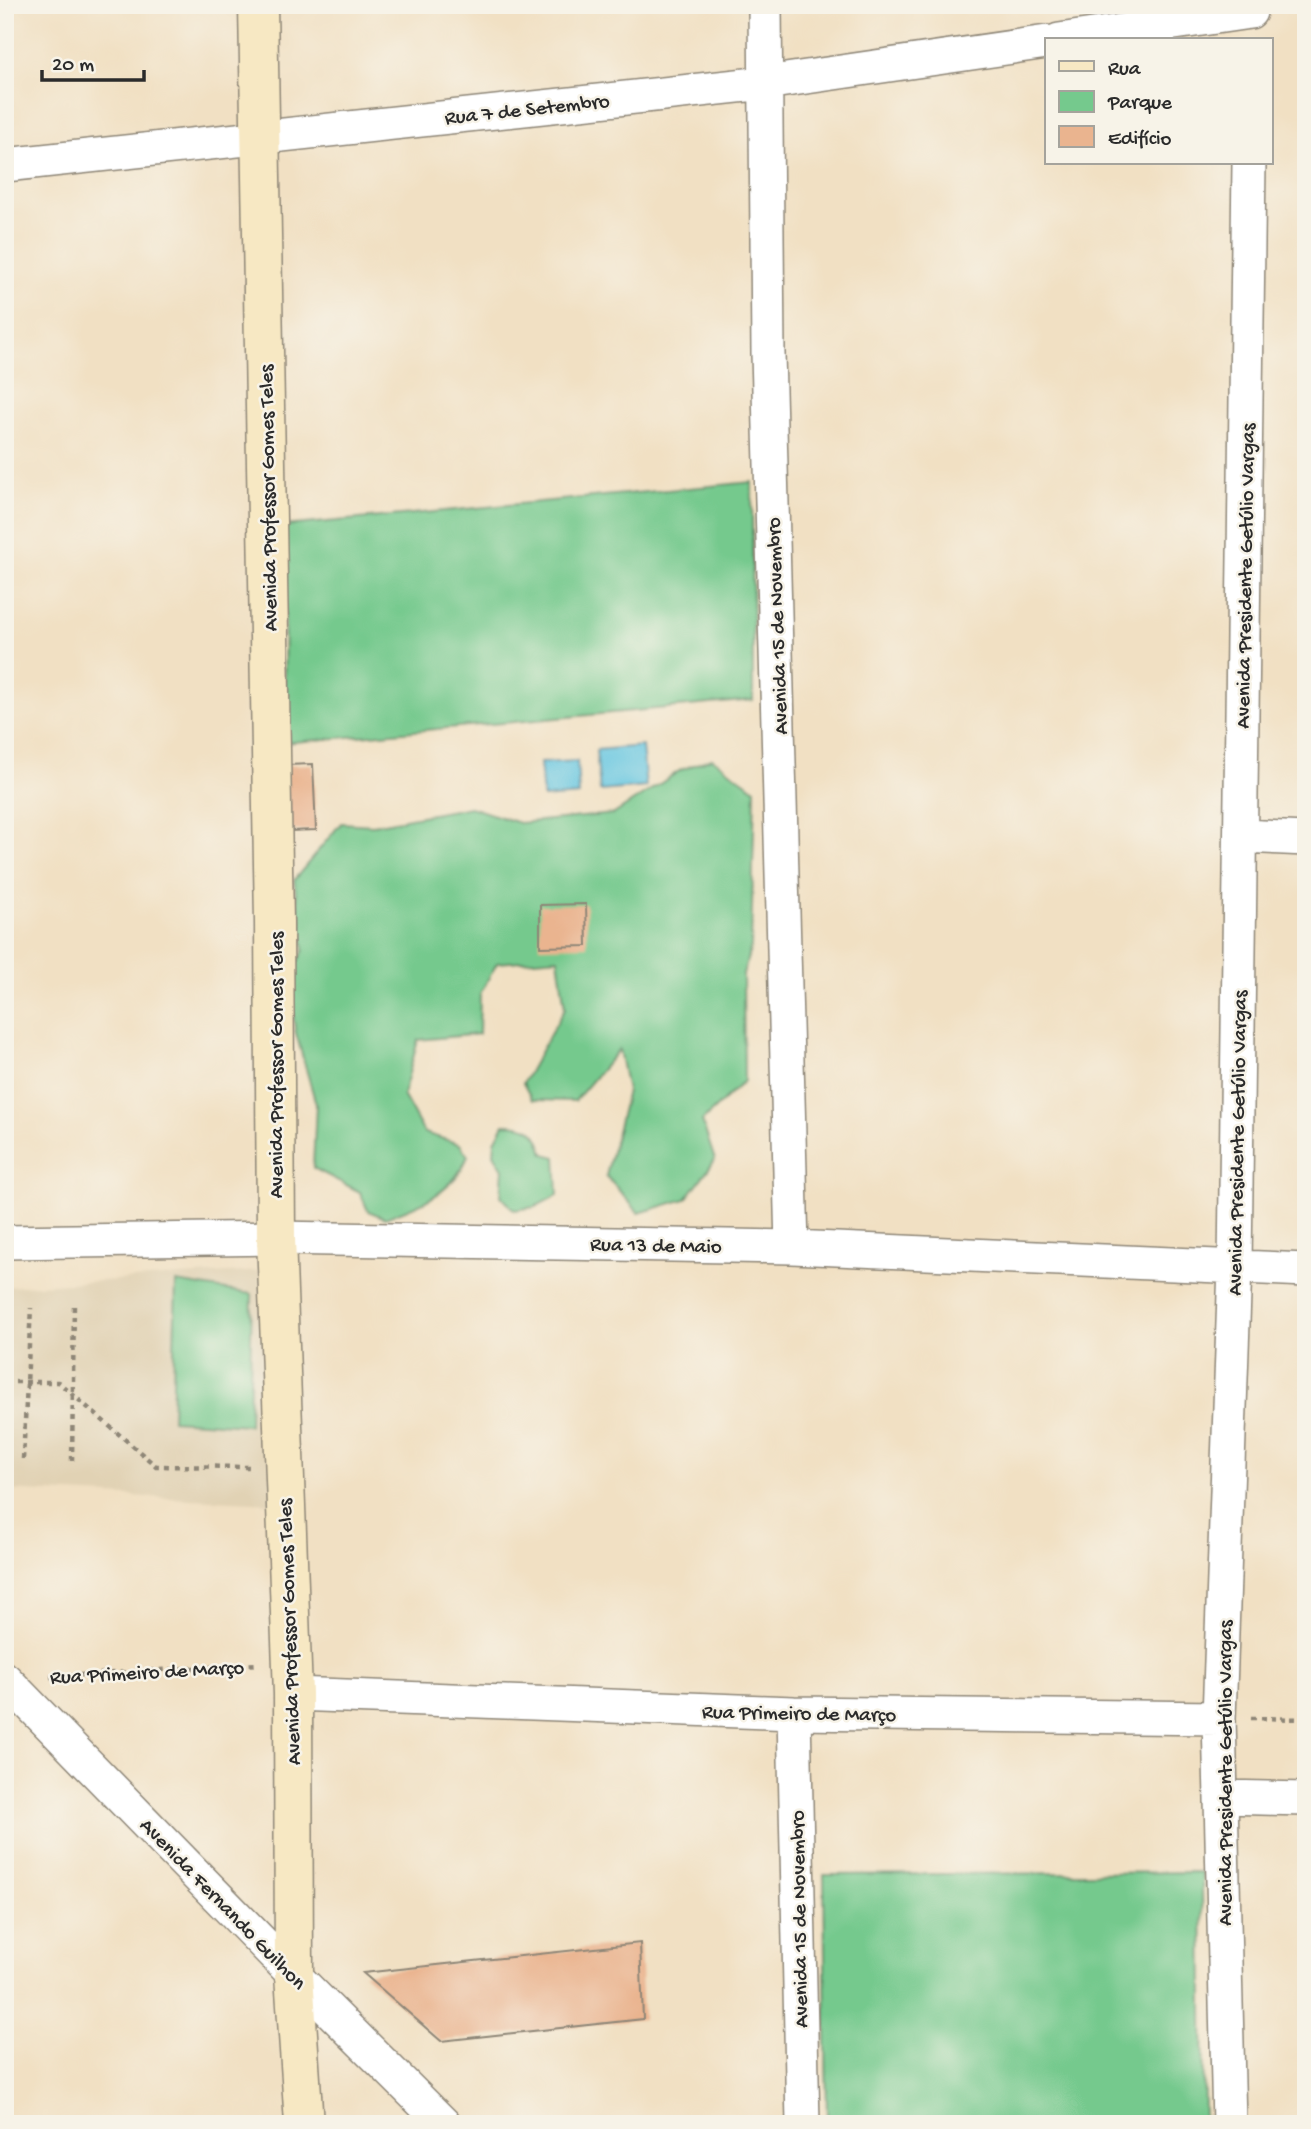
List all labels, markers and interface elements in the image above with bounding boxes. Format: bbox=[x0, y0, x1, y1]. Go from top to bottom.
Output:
scale bar bbox=[42, 38, 144, 82]
legend bbox=[1045, 38, 1272, 164]
text: 20 m bbox=[52, 54, 94, 79]
text: Rua bbox=[1108, 58, 1142, 83]
street label: Rua 7 de Setembro bbox=[444, 90, 611, 133]
text: Parque bbox=[1107, 92, 1173, 117]
text: Edifício bbox=[1108, 128, 1172, 153]
street label: Avenida Professor Gomes Teles bbox=[256, 363, 285, 631]
street label: Avenida Presidente Getúlio Vargas bbox=[1232, 422, 1263, 729]
street label: Avenida 15 de Novembro bbox=[763, 517, 796, 735]
street label: Avenida Professor Gomes Teles bbox=[266, 930, 291, 1198]
street label: Avenida Presidente Getúlio Vargas bbox=[1224, 989, 1255, 1296]
street label: Rua 13 de Maio bbox=[590, 1234, 722, 1261]
street label: Avenida Professor Gomes Teles bbox=[274, 1497, 309, 1766]
street label: Avenida Presidente Getúlio Vargas bbox=[1215, 1619, 1240, 1926]
street label: Rua Primeiro de Março bbox=[49, 1657, 245, 1692]
street label: Rua Primeiro de Março bbox=[701, 1701, 896, 1730]
street label: Avenida 15 de Novembro bbox=[787, 1810, 816, 2028]
street label: Avenida Fernando Guilhon bbox=[133, 1814, 310, 1997]

